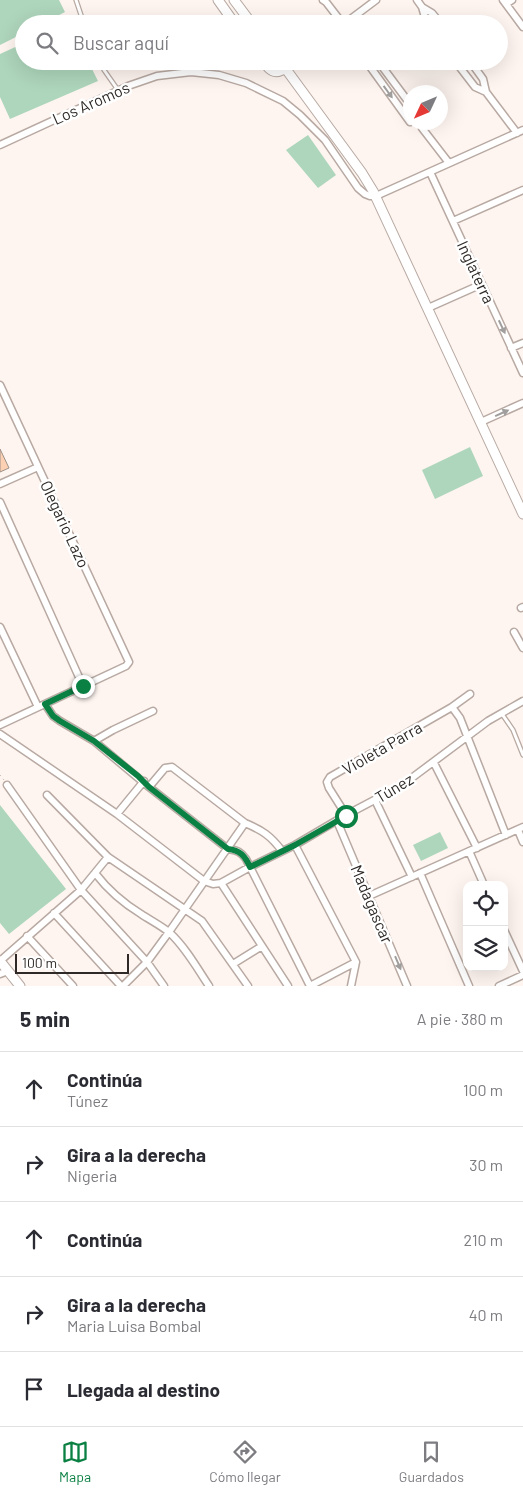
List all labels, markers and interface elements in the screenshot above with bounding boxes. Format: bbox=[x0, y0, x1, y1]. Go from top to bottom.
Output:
search box bbox=[15, 15, 508, 70]
icon: search bbox=[33, 29, 61, 57]
text: Buscar aquí bbox=[73, 31, 169, 54]
street label: Los Aromos bbox=[49, 77, 132, 128]
one-way arrow bbox=[383, 85, 393, 99]
north arrow bbox=[403, 85, 448, 130]
street label: Inglaterra bbox=[454, 237, 499, 306]
one-way arrow bbox=[498, 320, 506, 334]
one-way arrow bbox=[495, 408, 509, 416]
street label: Olegario Lazo bbox=[37, 477, 94, 570]
route end bbox=[72, 675, 95, 698]
street label: Violeta Parra bbox=[338, 717, 425, 778]
street label: Túnez bbox=[371, 769, 416, 806]
route start bbox=[335, 805, 358, 828]
street label: Madagascar bbox=[347, 862, 398, 946]
map controls bbox=[463, 881, 508, 971]
button: locate bbox=[463, 881, 508, 926]
button: layers bbox=[463, 926, 508, 971]
scale bar bbox=[15, 951, 129, 974]
text: 100 m bbox=[22, 954, 57, 971]
one-way arrow bbox=[394, 956, 402, 970]
text: 5 min bbox=[20, 1006, 70, 1031]
text: A pie · 380 m bbox=[417, 1009, 503, 1028]
text: Continúa bbox=[67, 1068, 142, 1091]
icon: ahead bbox=[20, 1075, 48, 1103]
text: 100 m bbox=[463, 1080, 503, 1099]
text: Túnez bbox=[67, 1091, 108, 1110]
text: Gira a la derecha bbox=[67, 1143, 206, 1166]
icon: right bbox=[20, 1150, 48, 1178]
text: 30 m bbox=[469, 1155, 503, 1174]
text: Nigeria bbox=[67, 1166, 117, 1185]
icon: ahead bbox=[20, 1225, 48, 1253]
text: Continúa bbox=[67, 1228, 142, 1251]
text: 210 m bbox=[464, 1230, 503, 1249]
text: Gira a la derecha bbox=[67, 1293, 206, 1316]
icon: right bbox=[20, 1300, 48, 1328]
text: 40 m bbox=[469, 1305, 503, 1324]
text: Maria Luisa Bombal bbox=[67, 1316, 201, 1335]
icon: arrive bbox=[20, 1375, 48, 1403]
text: Llegada al destino bbox=[67, 1378, 220, 1401]
tab: Mapa bbox=[59, 1438, 91, 1485]
tab: Cómo llegar bbox=[209, 1438, 281, 1485]
tab: Guardados bbox=[399, 1438, 464, 1485]

